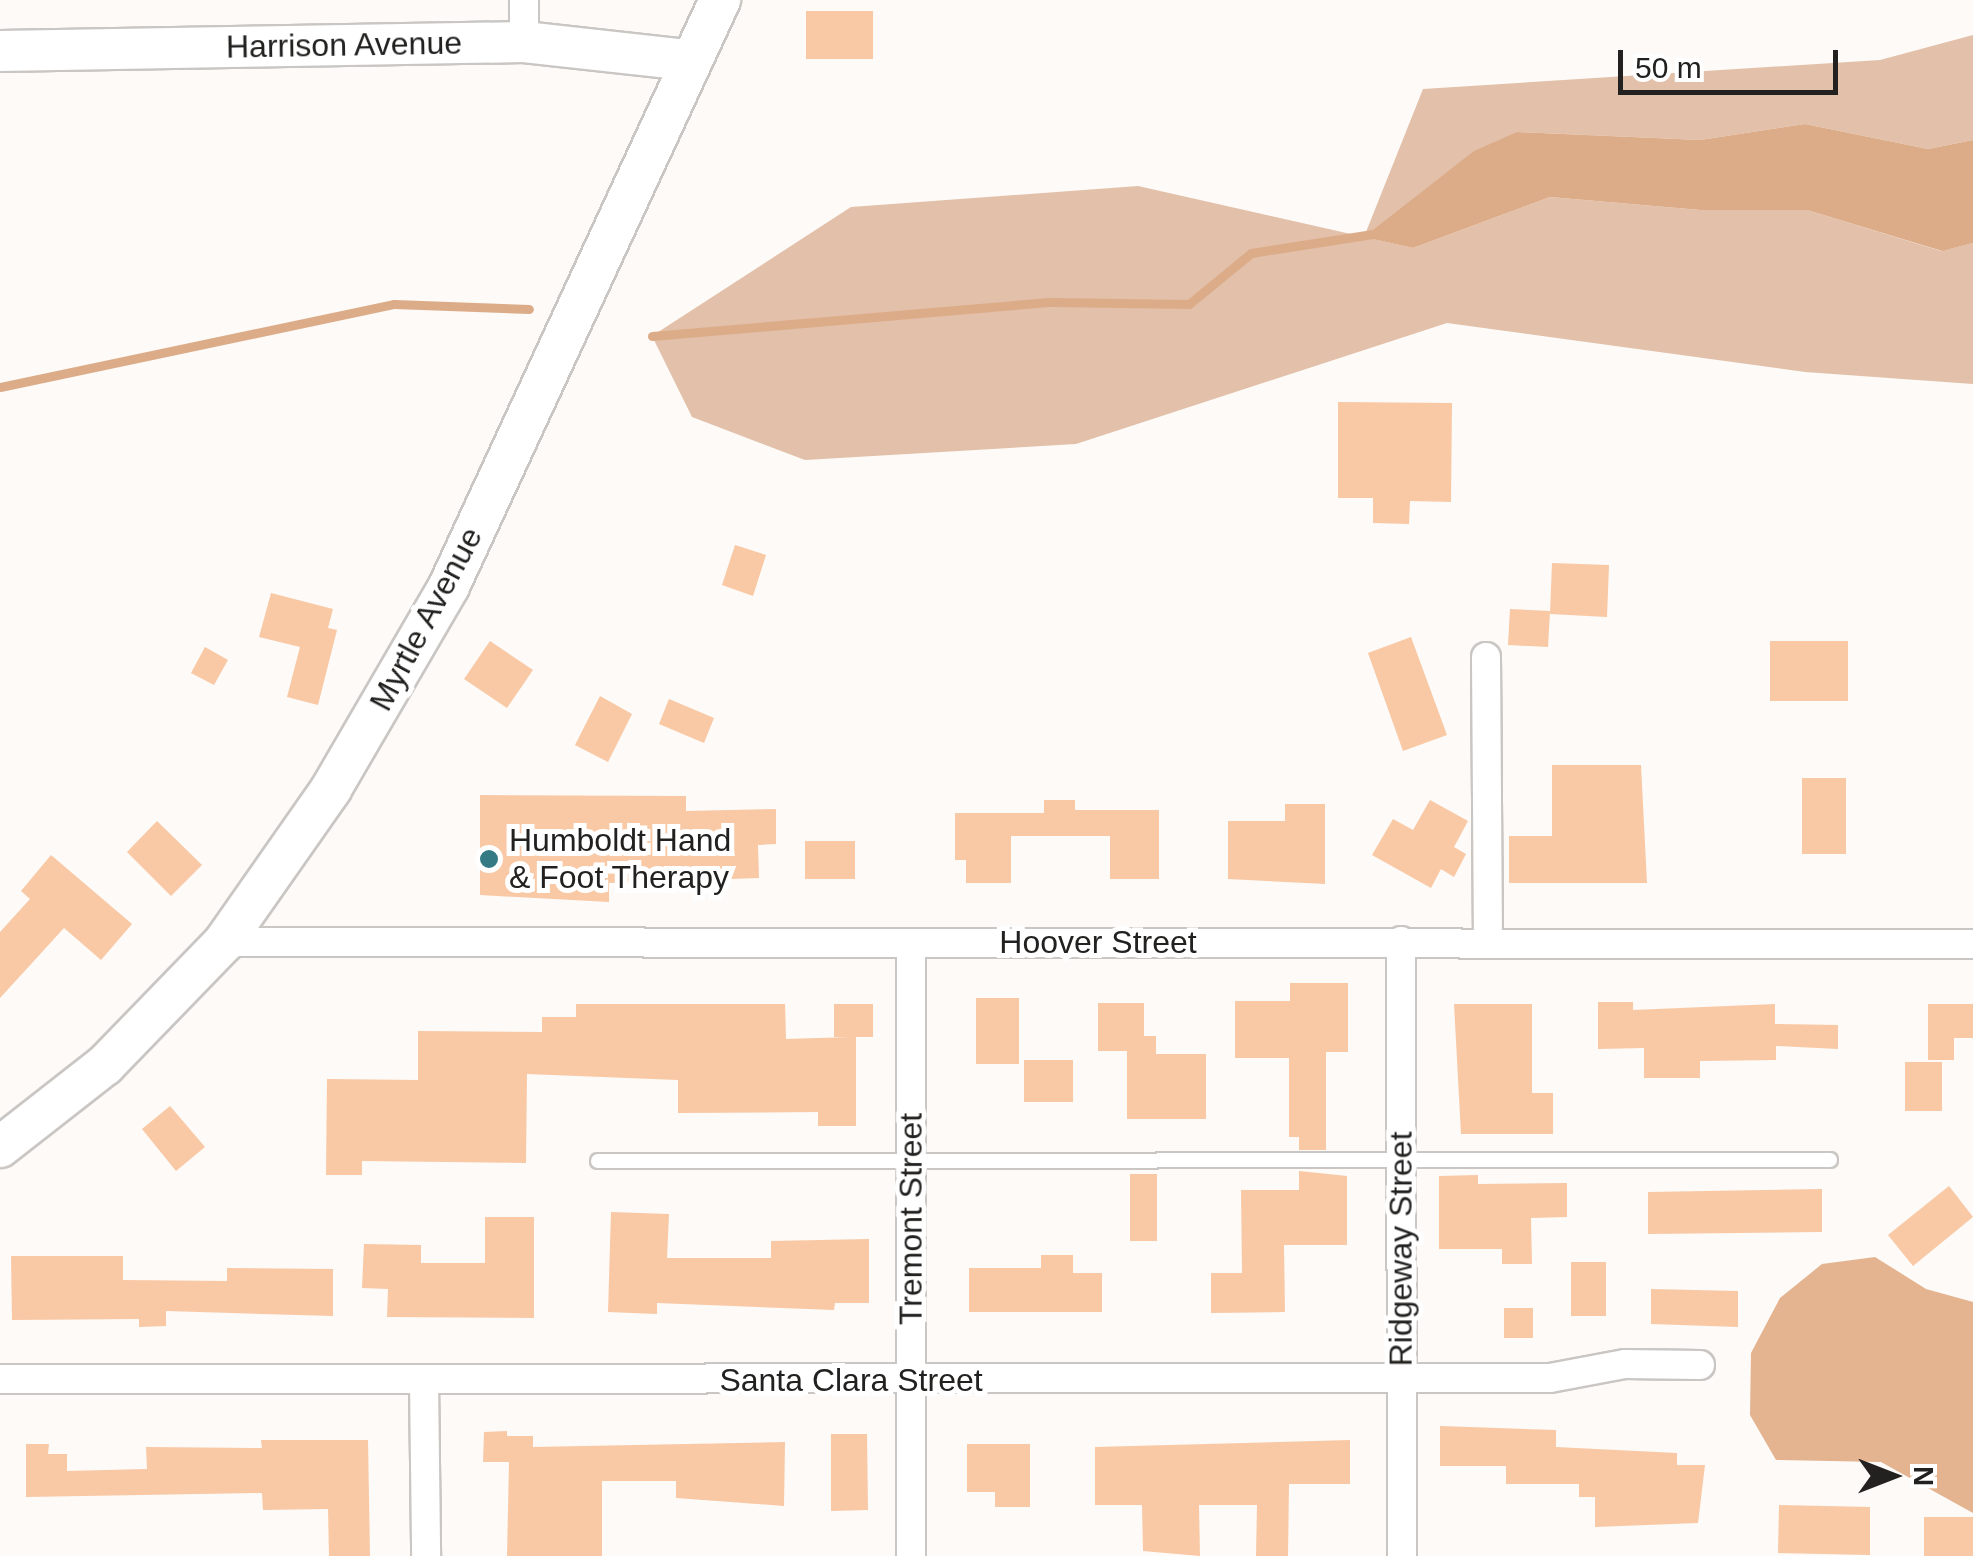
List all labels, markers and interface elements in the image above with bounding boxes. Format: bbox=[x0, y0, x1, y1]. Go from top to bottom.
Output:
street label: Harrison Avenue bbox=[225, 24, 463, 66]
scale bar bbox=[1623, 30, 1843, 92]
text: 50 m bbox=[1635, 51, 1702, 84]
street label: Myrtle Avenue bbox=[361, 520, 491, 718]
place label: Humboldt Hand & Foot Therapy bbox=[509, 822, 731, 897]
marker: Humboldt Hand & Foot Therapy bbox=[478, 848, 500, 870]
street label: Hoover Street bbox=[999, 923, 1197, 961]
street label: Tremont Street bbox=[892, 1113, 930, 1325]
street label: Ridgeway Street bbox=[1382, 1132, 1420, 1366]
street label: Santa Clara Street bbox=[719, 1361, 983, 1399]
north arrow bbox=[1843, 1426, 1943, 1526]
text: N bbox=[1908, 1466, 1939, 1486]

